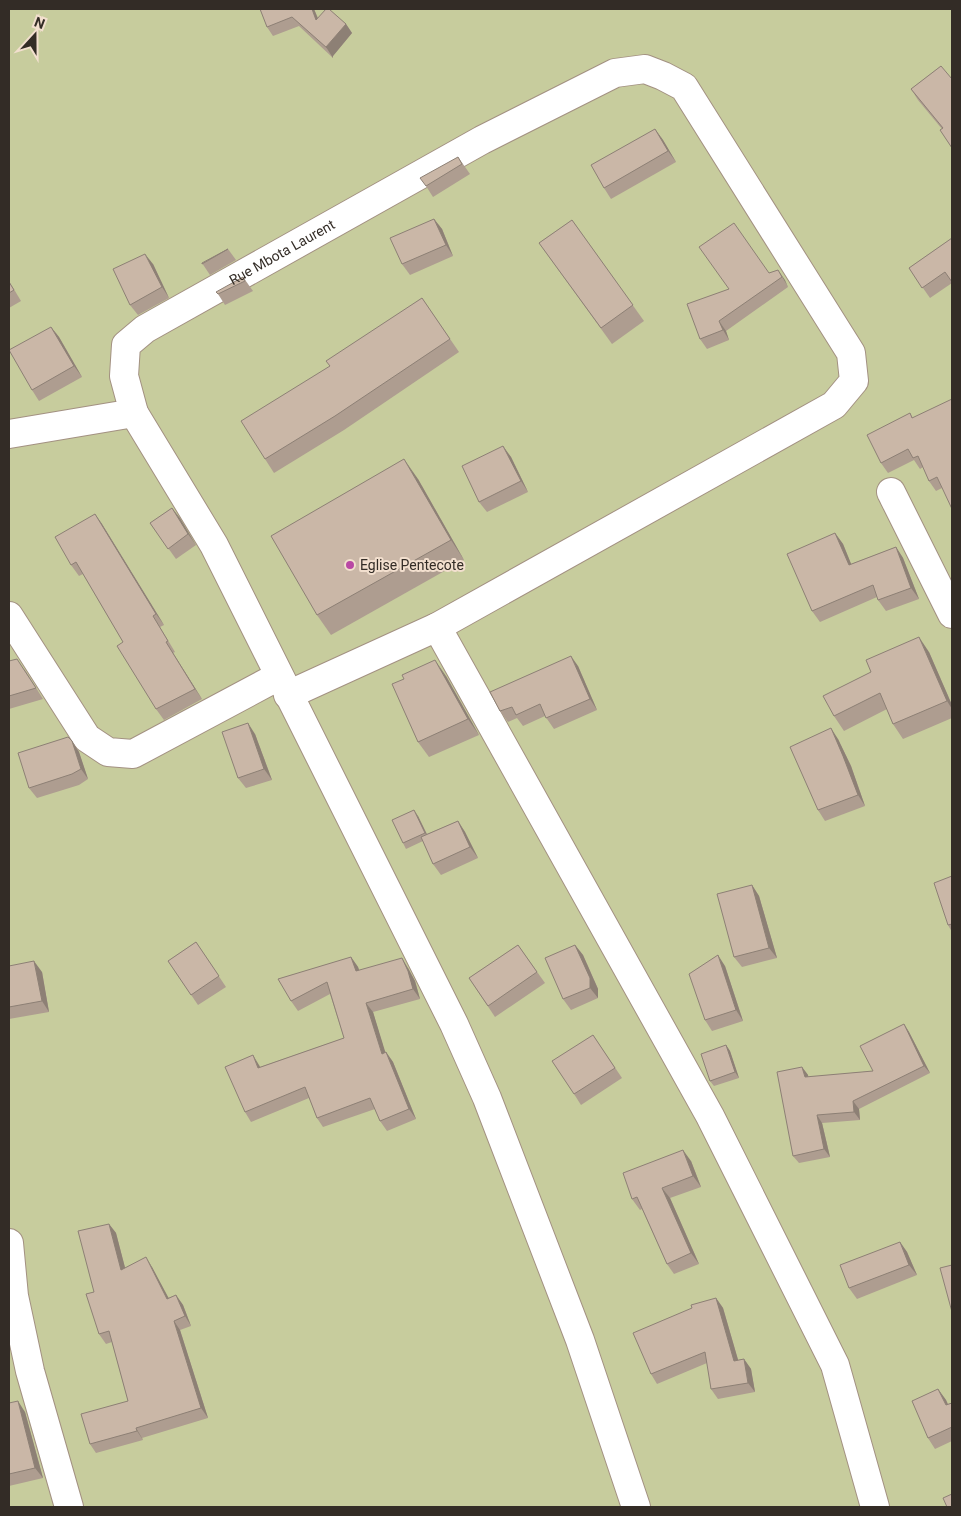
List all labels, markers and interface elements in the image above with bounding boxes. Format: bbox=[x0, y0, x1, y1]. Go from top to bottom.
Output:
north arrow bbox=[10, 10, 60, 60]
text: N bbox=[32, 14, 47, 32]
street label: Rue Mbota Laurent bbox=[226, 216, 338, 288]
place label: Eglise Pentecote bbox=[360, 557, 464, 573]
marker: Eglise Pentecote bbox=[344, 559, 356, 571]

